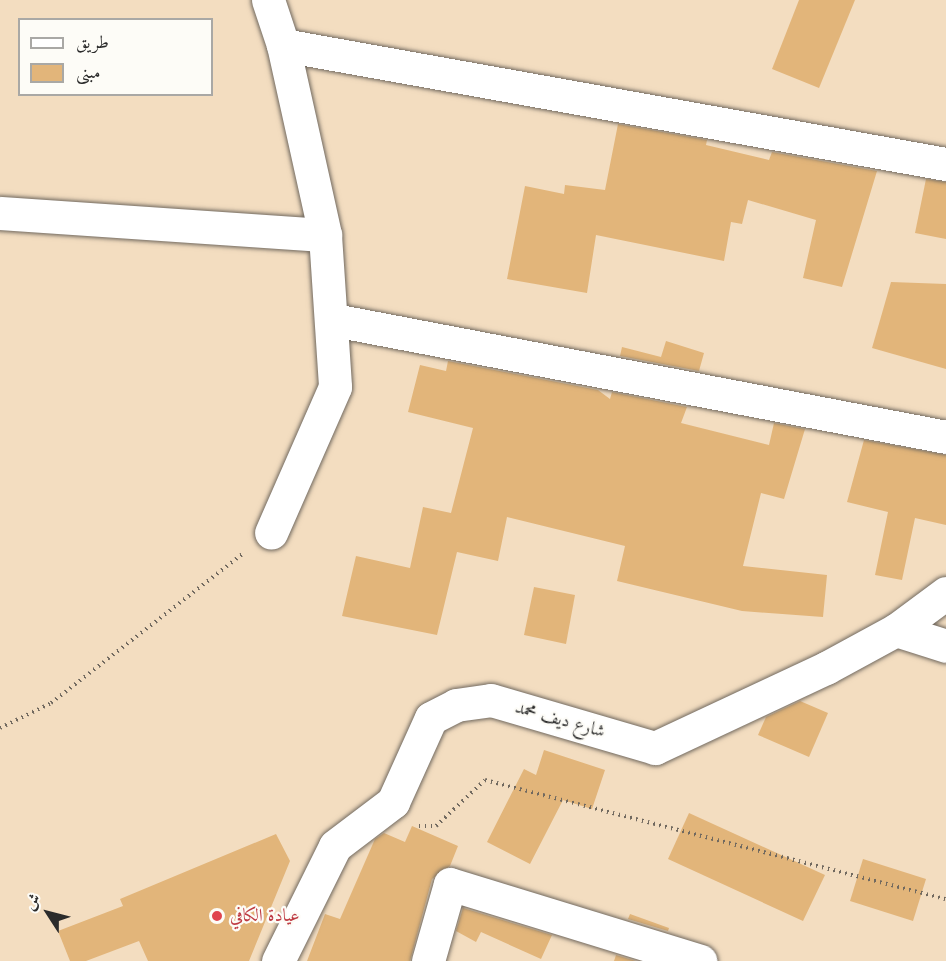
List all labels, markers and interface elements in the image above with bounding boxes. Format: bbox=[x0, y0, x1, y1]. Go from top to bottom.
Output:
legend bbox=[18, 18, 213, 96]
text: طريق bbox=[76, 34, 109, 52]
text: مبنى bbox=[76, 64, 101, 82]
street label: شارع ديف محمد bbox=[513, 697, 607, 743]
north arrow bbox=[18, 883, 78, 943]
text: ش bbox=[22, 891, 45, 914]
place label: عيادة الكافي bbox=[230, 905, 300, 927]
marker: عيادة الكافي bbox=[208, 907, 226, 925]

